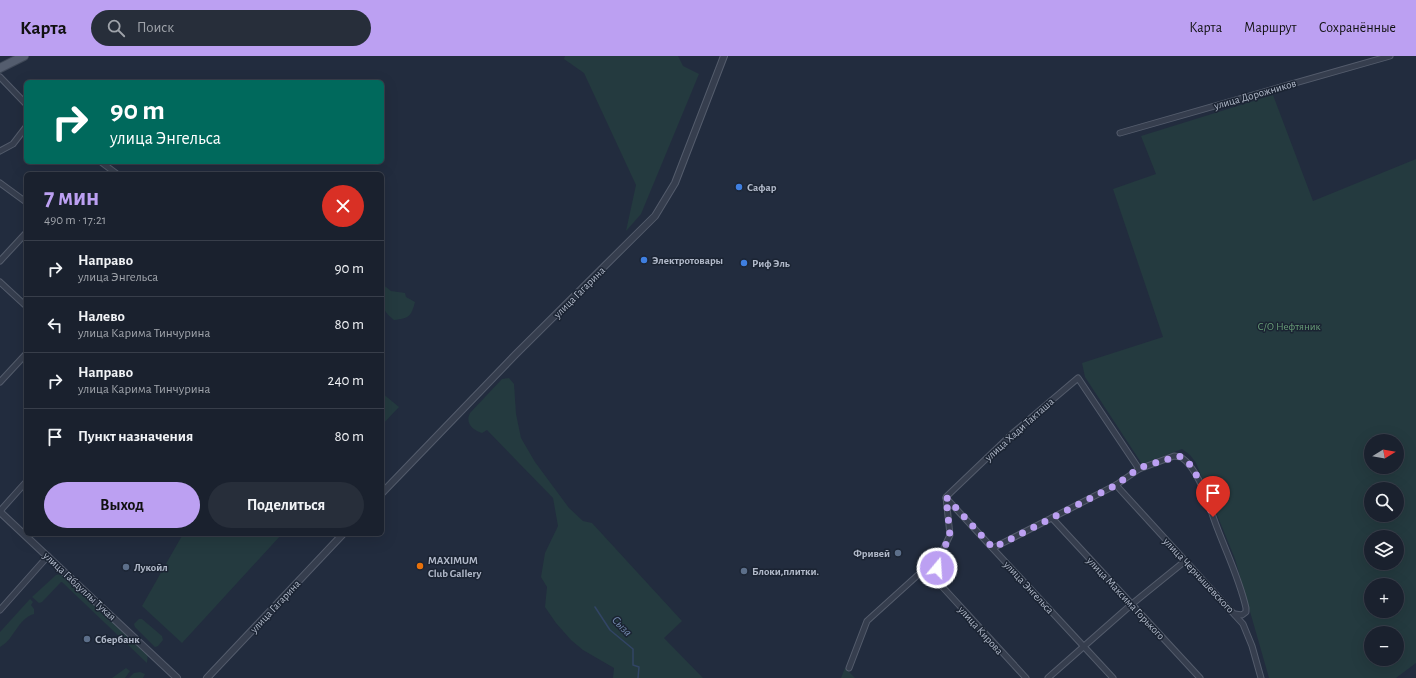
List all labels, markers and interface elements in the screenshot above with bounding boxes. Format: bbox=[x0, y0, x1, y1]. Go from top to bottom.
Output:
search box bbox=[91, 10, 371, 46]
icon: search bbox=[105, 17, 127, 39]
text: Карта bbox=[20, 19, 67, 38]
text: Поиск bbox=[137, 20, 174, 35]
text: Карта bbox=[1189, 21, 1222, 35]
text: Маршрут bbox=[1244, 21, 1297, 35]
text: Сохранённые bbox=[1319, 21, 1396, 35]
street label: улица Дорожников bbox=[1212, 77, 1298, 112]
icon: right bbox=[44, 96, 96, 148]
text: 90 m bbox=[110, 97, 165, 125]
text: улица Энгельса bbox=[110, 130, 221, 148]
marker: Сафар bbox=[734, 182, 744, 192]
place label: Сафар bbox=[747, 182, 777, 193]
button: close bbox=[322, 185, 364, 227]
text: 7 мин bbox=[44, 186, 99, 210]
text: 490 m · 17:21 bbox=[44, 214, 106, 227]
text: Направо bbox=[78, 253, 133, 268]
marker: Электротовары bbox=[639, 255, 649, 265]
place label: Электротовары bbox=[652, 255, 723, 266]
icon: right bbox=[44, 258, 66, 280]
marker: Риф Эль bbox=[739, 258, 749, 268]
place label: Риф Эль bbox=[752, 258, 791, 269]
text: 90 m bbox=[335, 261, 364, 276]
street label: улица Гагарина bbox=[551, 265, 607, 321]
text: улица Энгельса bbox=[78, 271, 158, 284]
text: Налево bbox=[78, 309, 125, 324]
icon: left bbox=[44, 314, 66, 336]
text: 80 m bbox=[334, 317, 364, 332]
park label: С/О Нефтяник bbox=[1257, 321, 1321, 332]
text: улица Карима Тинчурина bbox=[78, 327, 210, 340]
text: Направо bbox=[78, 365, 133, 380]
icon: right bbox=[44, 370, 66, 392]
text: 240 m bbox=[328, 373, 364, 388]
text: улица Карима Тинчурина bbox=[78, 383, 210, 396]
street label: улица Хади Такташа bbox=[982, 396, 1056, 464]
icon: arrive bbox=[44, 426, 66, 448]
text: Пункт назначения bbox=[78, 429, 193, 444]
text: 80 m bbox=[334, 429, 364, 444]
north arrow bbox=[1364, 434, 1404, 474]
map controls bbox=[1364, 434, 1404, 666]
pin bbox=[1196, 476, 1230, 517]
button: Выход bbox=[44, 482, 200, 528]
button: Поделиться bbox=[208, 482, 364, 528]
icon: arrive bbox=[1202, 482, 1224, 504]
button: search bbox=[1364, 482, 1404, 522]
button: layers bbox=[1364, 530, 1404, 570]
street label: улица Чернышевского bbox=[1160, 535, 1236, 615]
position arrow bbox=[916, 547, 958, 589]
place label: Фривей bbox=[853, 548, 890, 559]
marker: Фривей bbox=[893, 548, 903, 558]
street label: улица Габдуллы Тукая bbox=[41, 549, 118, 623]
street label: улица Максима Горького bbox=[1084, 554, 1167, 642]
place label: MAXIMUM Club Gallery bbox=[428, 555, 481, 579]
street label: улица Энгельса bbox=[1001, 558, 1056, 616]
marker: MAXIMUM Club Gallery bbox=[415, 561, 425, 571]
marker: Лукойл bbox=[121, 562, 131, 572]
place label: Лукойл bbox=[134, 562, 168, 573]
marker: Блоки,плитки. bbox=[739, 566, 749, 576]
place label: Блоки,плитки. bbox=[752, 566, 820, 577]
street label: улица Гагарина bbox=[248, 578, 302, 636]
button: + bbox=[1364, 578, 1404, 618]
street label: улица Кирова bbox=[955, 603, 1005, 657]
water label: Сыза bbox=[610, 614, 634, 638]
button: − bbox=[1364, 626, 1404, 666]
marker: Сбербанк bbox=[82, 634, 92, 644]
place label: Сбербанк bbox=[95, 634, 140, 645]

